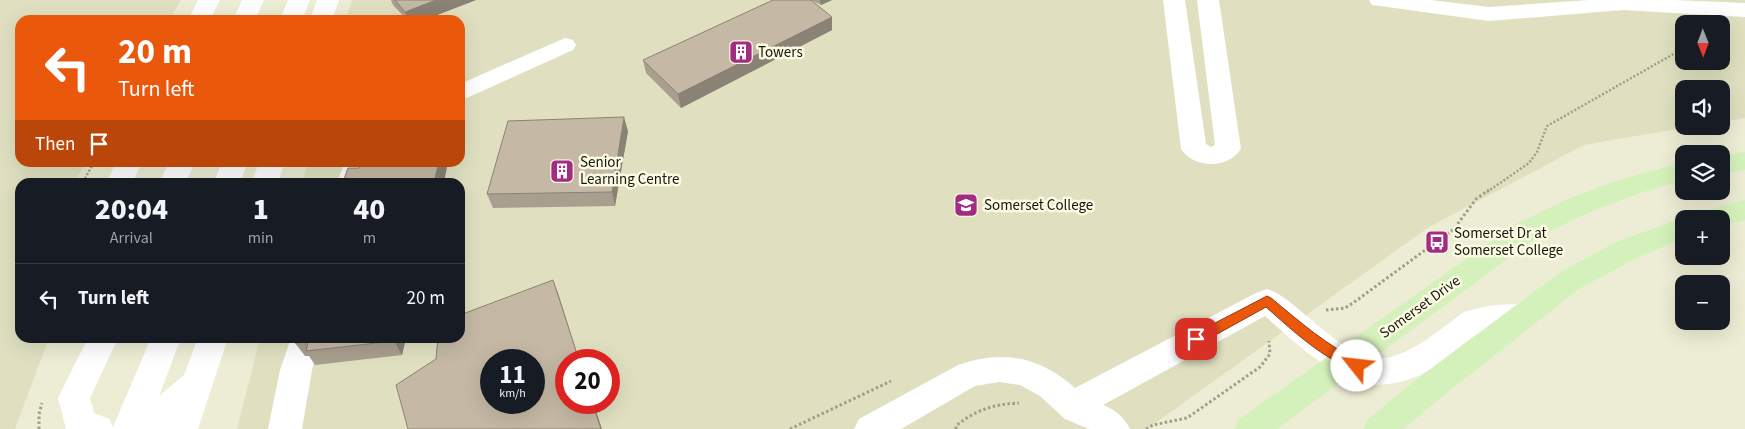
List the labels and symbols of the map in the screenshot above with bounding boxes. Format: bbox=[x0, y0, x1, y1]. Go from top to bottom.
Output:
north arrow bbox=[1675, 15, 1730, 70]
building icon: Towers bbox=[728, 39, 754, 65]
place label: Towers bbox=[758, 42, 803, 63]
place label: Senior Learning Centre bbox=[580, 152, 680, 190]
building icon: Senior Learning Centre bbox=[549, 158, 575, 184]
school or university icon: Somerset College bbox=[953, 192, 979, 218]
place label: Somerset College bbox=[984, 195, 1093, 216]
place label: Somerset Dr at Somerset College bbox=[1454, 223, 1563, 261]
bus stop icon: Somerset Dr at Somerset College bbox=[1424, 229, 1450, 255]
street label: Somerset Drive bbox=[1375, 270, 1465, 344]
pin bbox=[1175, 318, 1217, 360]
position arrow bbox=[1330, 339, 1382, 391]
speed limit sign: 20 bbox=[555, 349, 620, 414]

